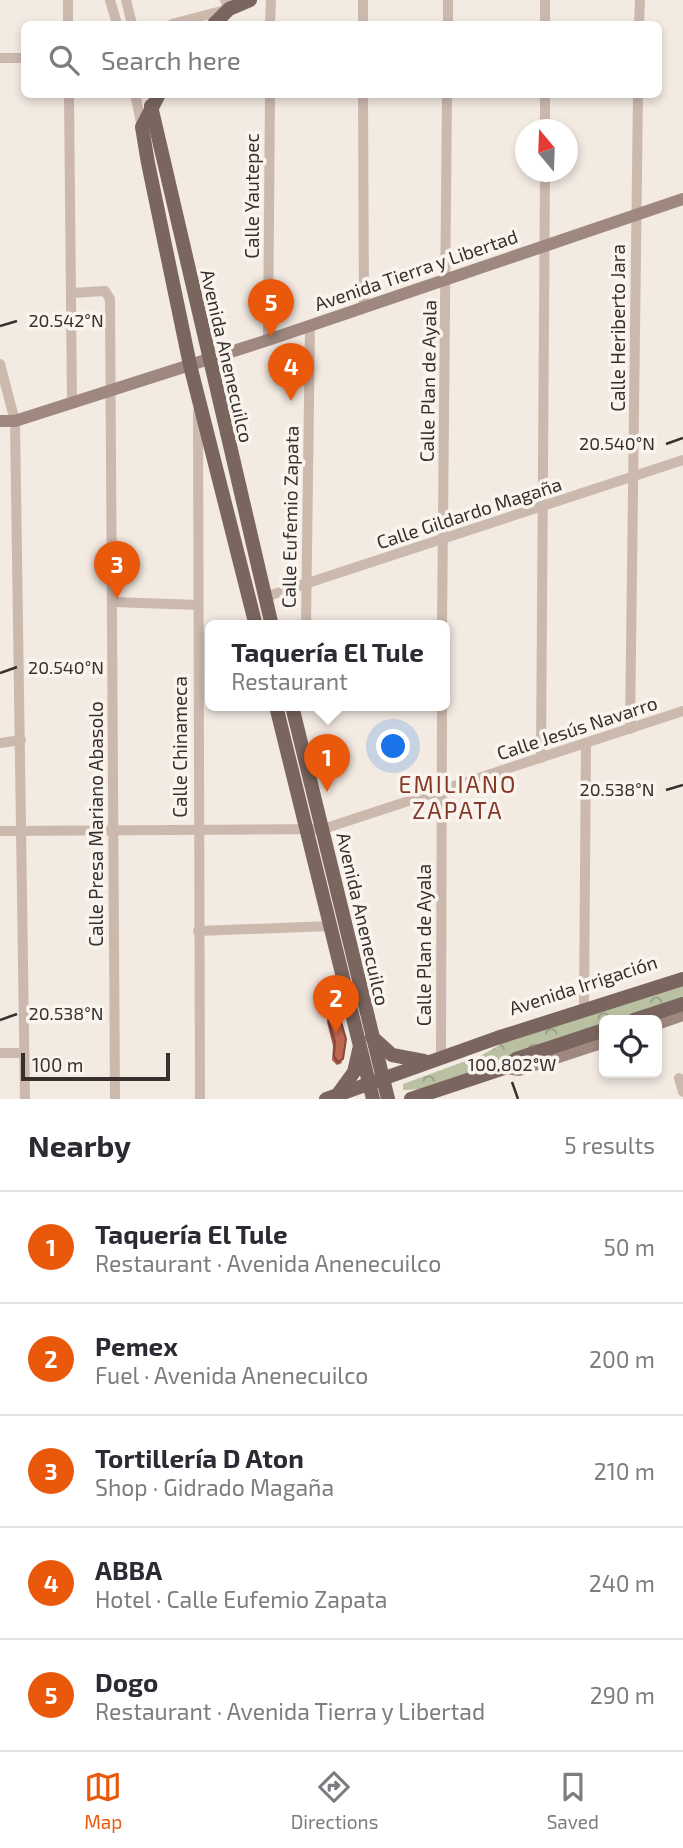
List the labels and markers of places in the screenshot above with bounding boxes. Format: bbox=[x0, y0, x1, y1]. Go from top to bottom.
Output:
pin: 5 bbox=[248, 279, 294, 337]
pin: 4 bbox=[268, 343, 314, 401]
pin: 3 bbox=[94, 541, 140, 599]
pin: 1 bbox=[304, 734, 350, 792]
pin: 2 bbox=[313, 975, 359, 1033]

